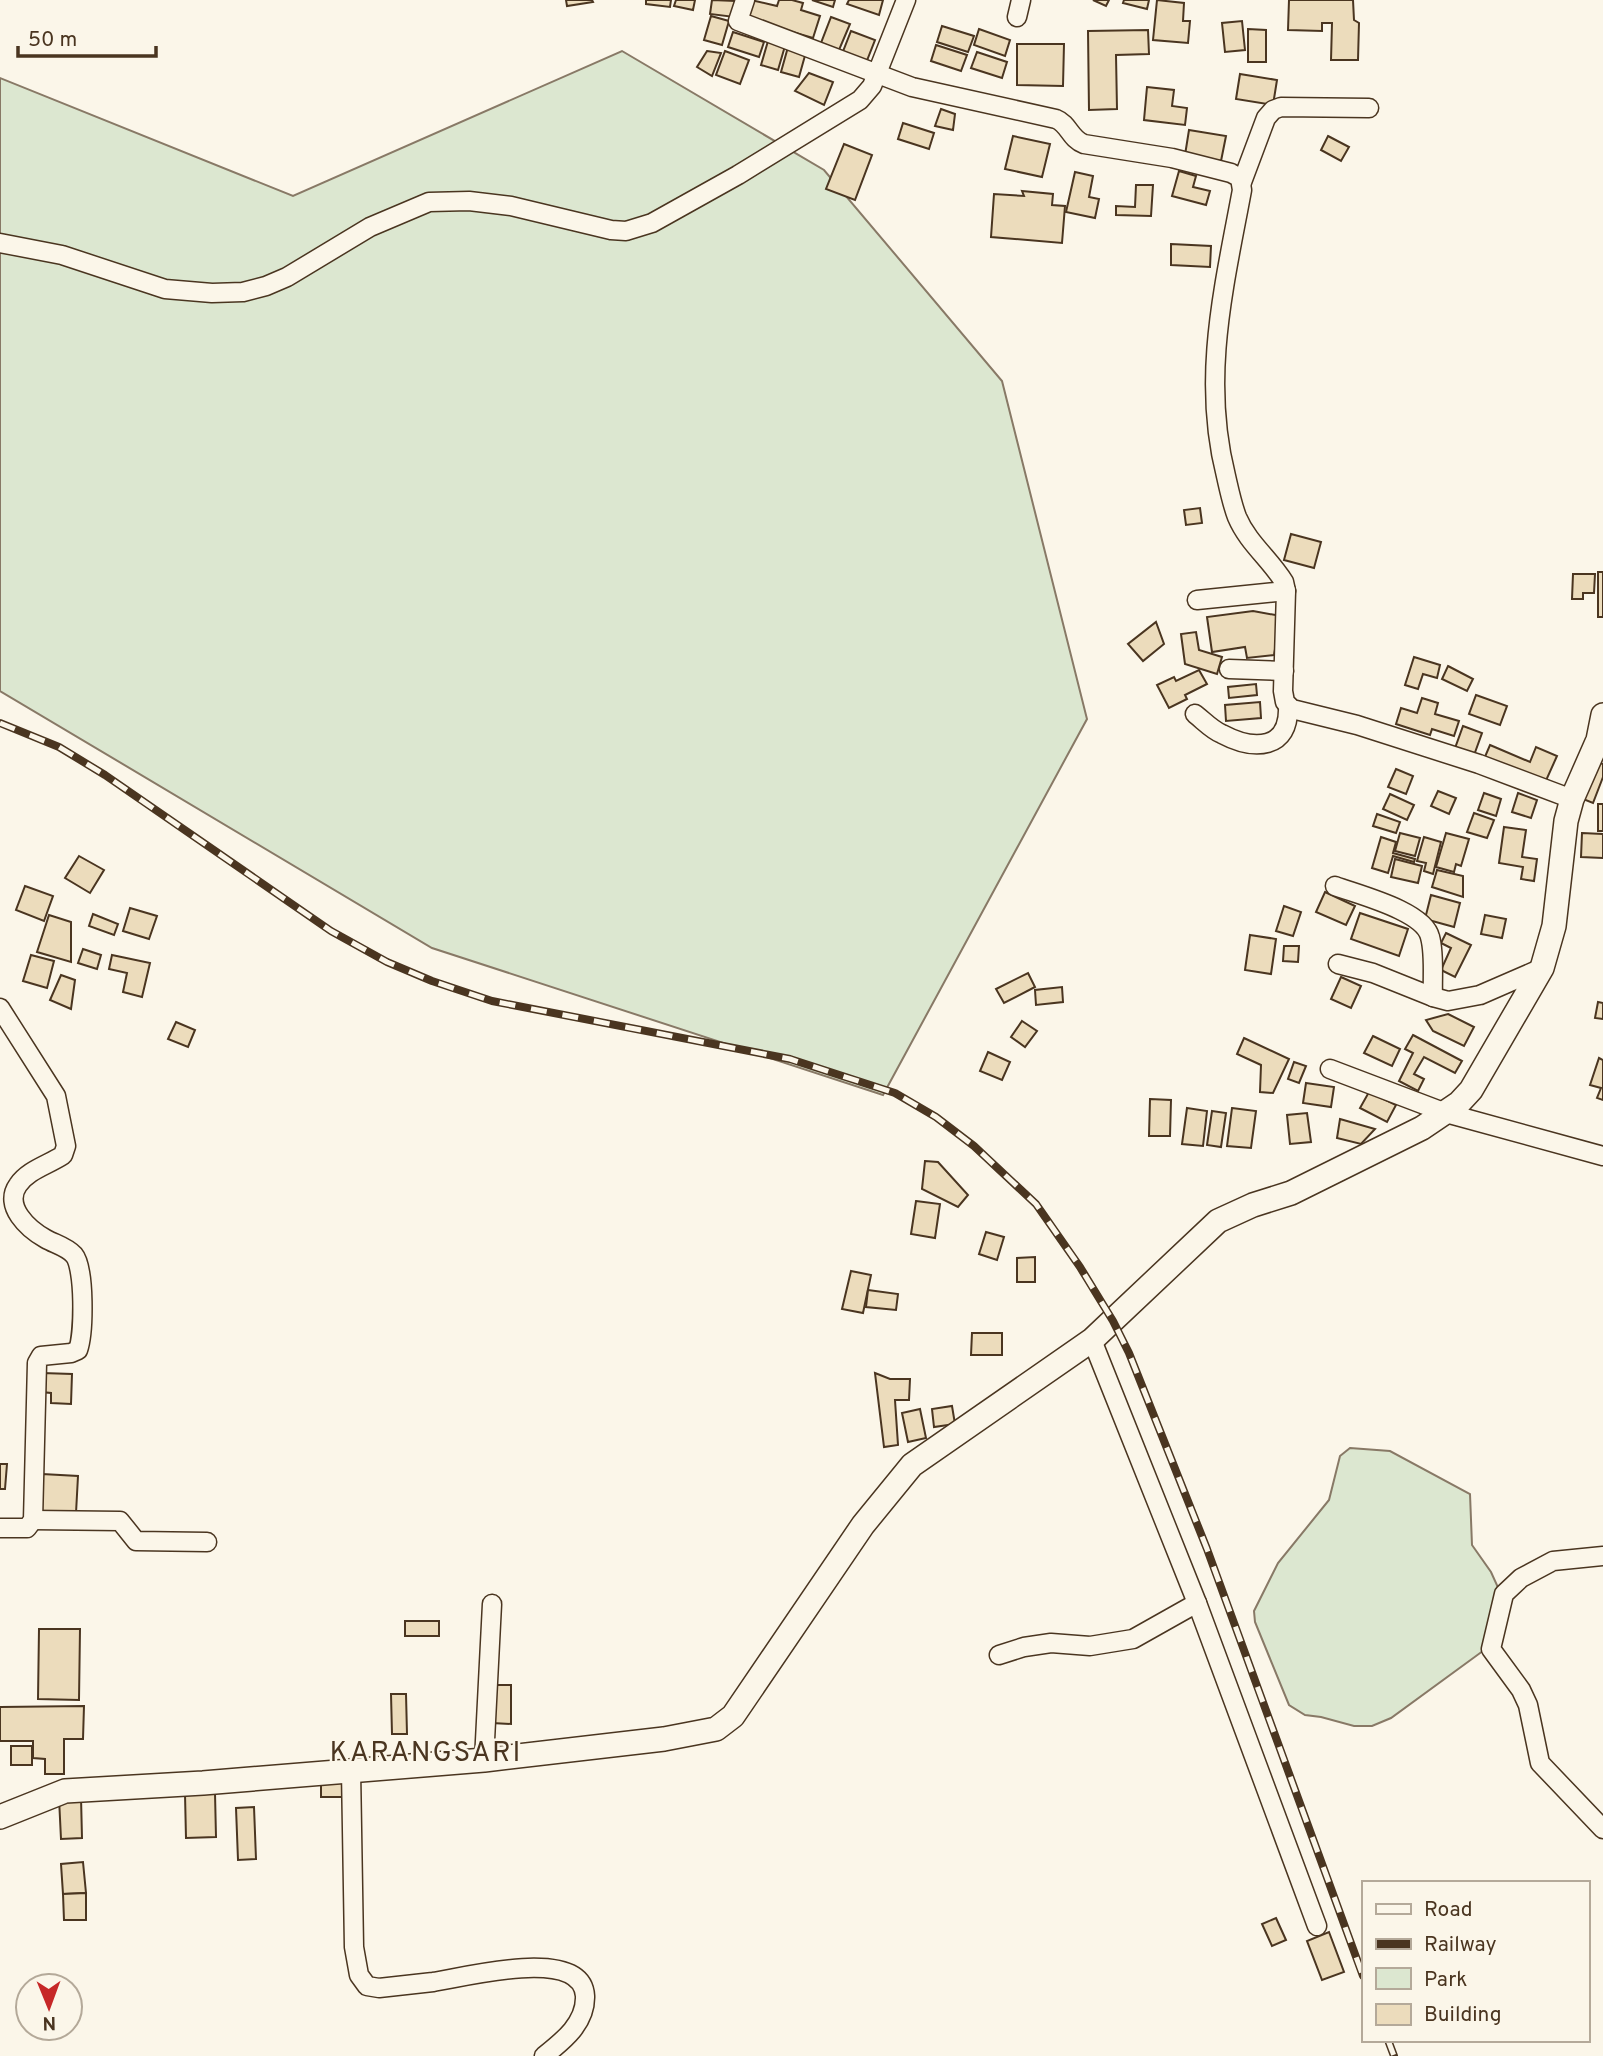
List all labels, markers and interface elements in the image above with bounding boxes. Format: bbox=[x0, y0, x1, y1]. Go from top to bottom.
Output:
scale bar bbox=[18, 14, 156, 58]
text: 50 m bbox=[28, 27, 77, 54]
district label: KARANGSARI bbox=[330, 1736, 522, 1772]
legend bbox=[1362, 1881, 1589, 2042]
text: Road bbox=[1424, 1897, 1473, 1924]
text: Railway bbox=[1424, 1932, 1497, 1959]
text: Park bbox=[1424, 1967, 1467, 1994]
north arrow bbox=[14, 1972, 84, 2042]
text: Building bbox=[1424, 2002, 1502, 2029]
text: N bbox=[42, 2010, 56, 2034]

